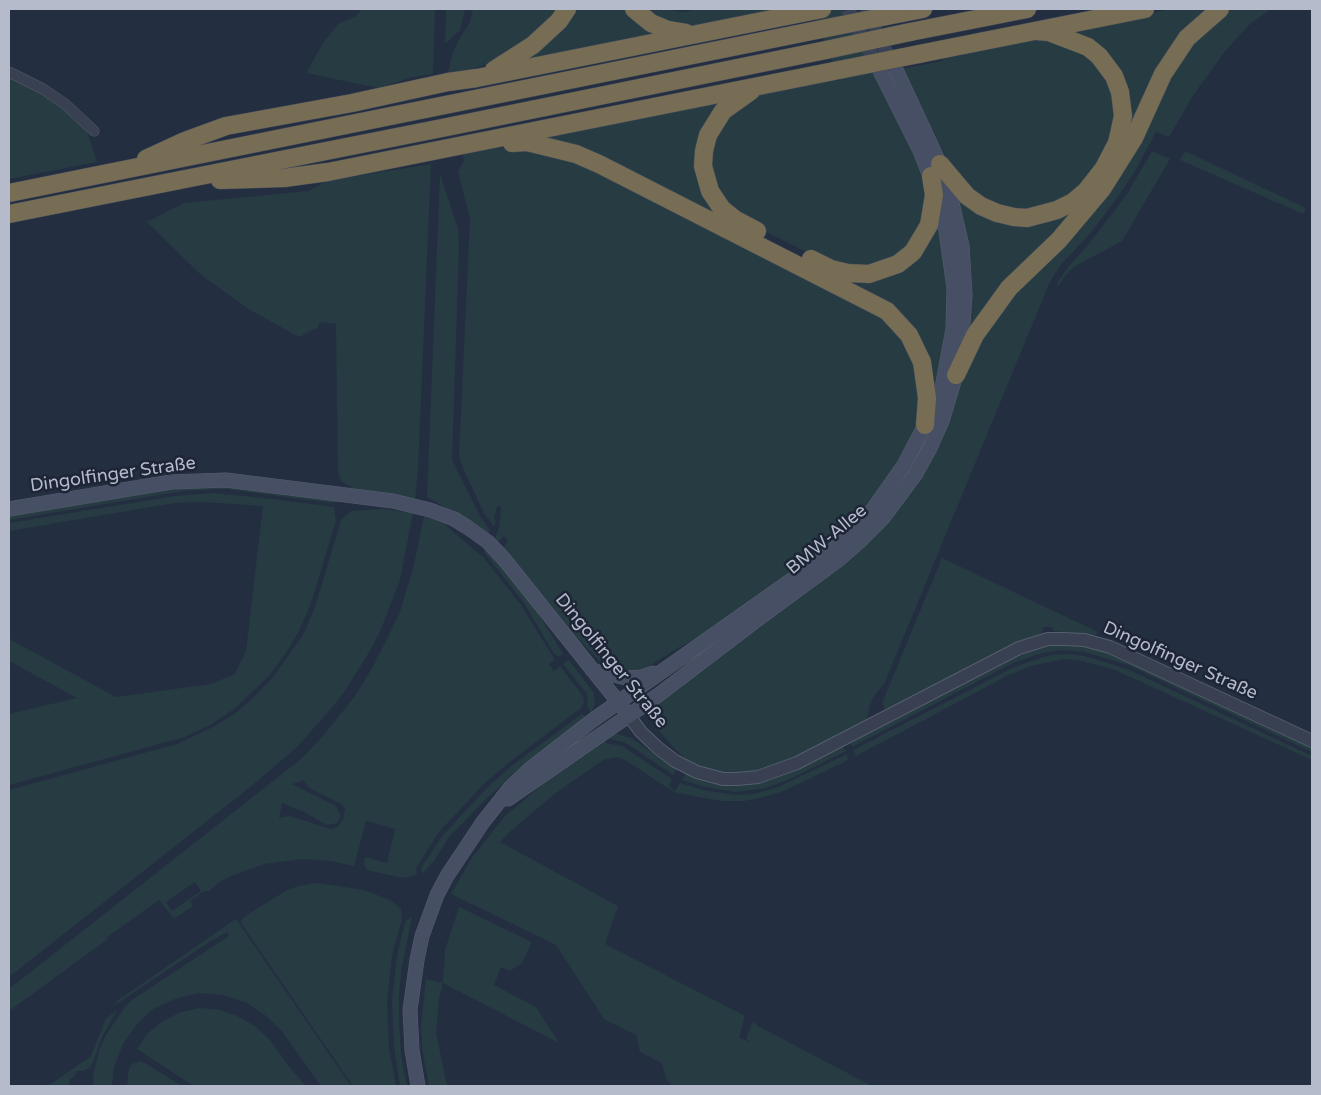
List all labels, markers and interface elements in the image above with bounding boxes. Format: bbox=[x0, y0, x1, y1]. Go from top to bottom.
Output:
street label: Dingolfinger Straße bbox=[29, 453, 197, 497]
street label: BMW-Allee bbox=[783, 500, 871, 580]
street label: Dingolfinger Straße bbox=[550, 589, 672, 733]
street label: Dingolfinger Straße bbox=[1099, 617, 1261, 705]

